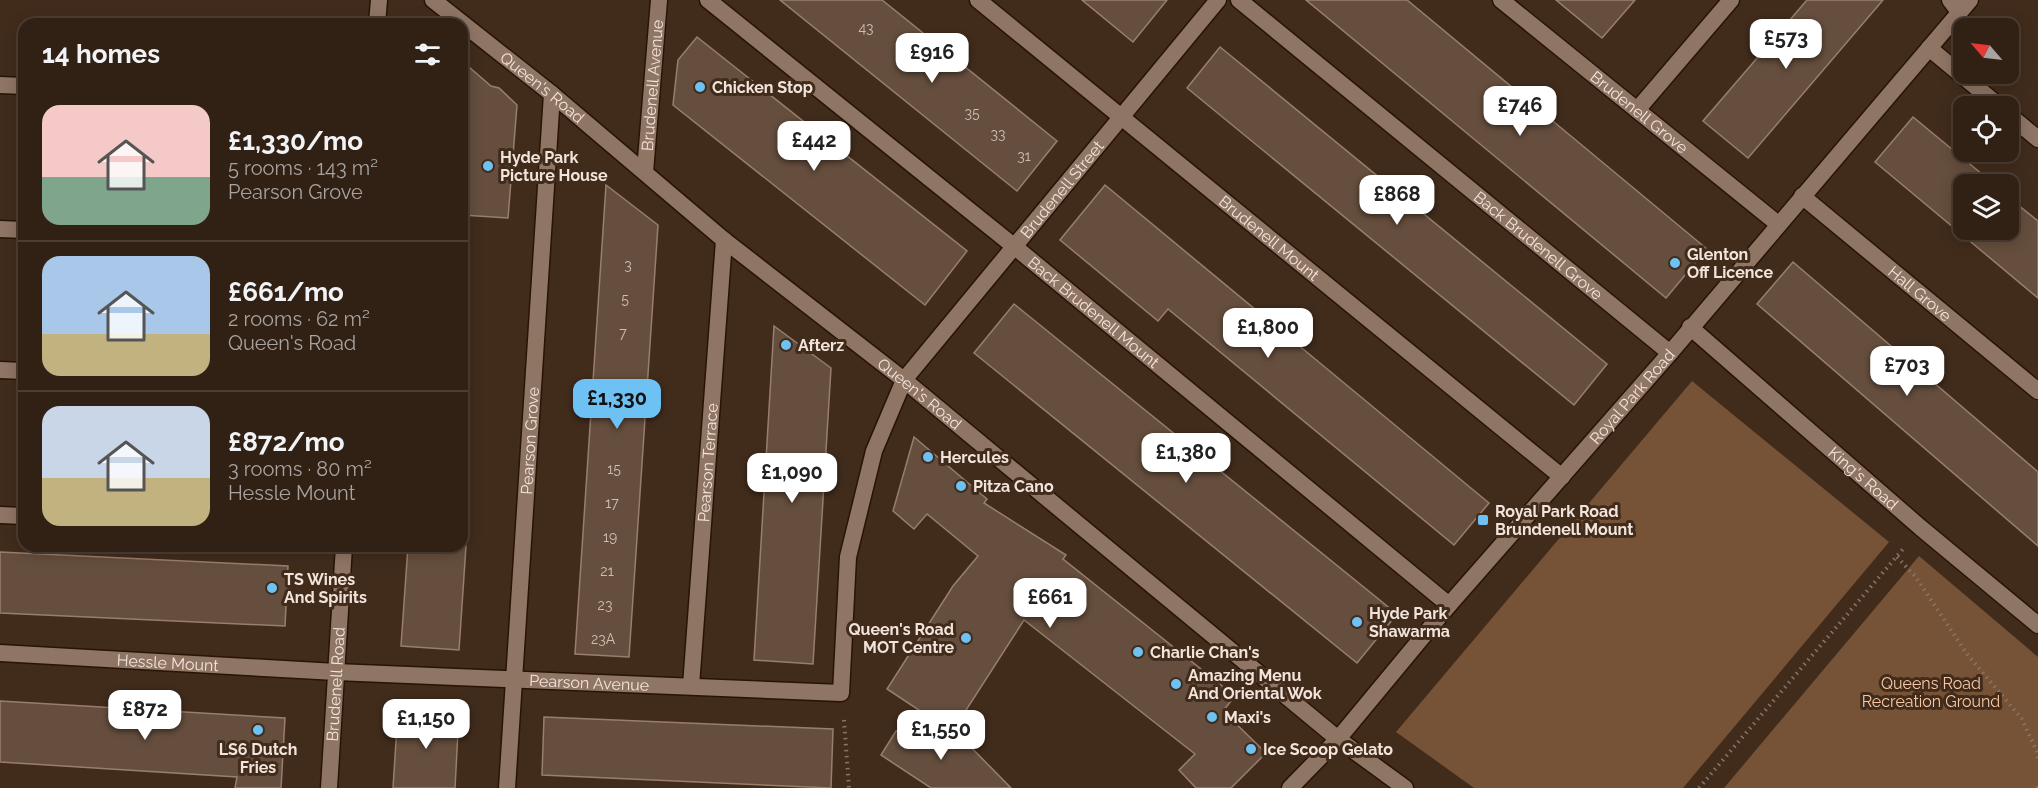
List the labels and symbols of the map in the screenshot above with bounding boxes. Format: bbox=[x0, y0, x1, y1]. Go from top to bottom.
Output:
north arrow bbox=[1953, 18, 2019, 84]
street label: Brudenell Avenue bbox=[637, 19, 667, 152]
pin: £573 bbox=[1750, 19, 1822, 70]
house number: 43 bbox=[858, 20, 874, 36]
pin: £916 bbox=[896, 33, 968, 84]
street label: Queen's Road bbox=[497, 47, 588, 127]
street label: Brudenell Grove bbox=[1587, 67, 1692, 157]
place label: Chicken Stop bbox=[712, 78, 813, 97]
marker: Chicken Stop bbox=[693, 80, 707, 94]
pin: £746 bbox=[1484, 86, 1556, 137]
house number: 35 bbox=[964, 105, 980, 121]
pin: £442 bbox=[778, 121, 850, 172]
house number: 33 bbox=[991, 126, 1005, 142]
street label: Brudenell Street bbox=[1016, 136, 1108, 242]
place label: Hyde Park Picture House bbox=[500, 148, 608, 185]
house number: 31 bbox=[1017, 148, 1031, 164]
marker: Hyde Park Picture House bbox=[481, 159, 495, 173]
pin: £868 bbox=[1361, 175, 1433, 226]
street label: Back Brudenell Grove bbox=[1470, 187, 1607, 303]
street label: Brudenell Mount bbox=[1215, 191, 1324, 285]
place label: Glenton Off Licence bbox=[1687, 245, 1773, 282]
street label: Back Brudenell Mount bbox=[1024, 252, 1164, 372]
marker: Glenton Off Licence bbox=[1668, 256, 1682, 270]
house number: 3 bbox=[624, 257, 632, 273]
street label: Hall Grove bbox=[1884, 262, 1955, 325]
house number: 5 bbox=[621, 291, 629, 307]
pin: £1,800 bbox=[1219, 308, 1317, 359]
house number: 7 bbox=[619, 325, 627, 341]
place label: Afterz bbox=[798, 336, 844, 355]
marker: Afterz bbox=[779, 338, 793, 352]
street label: Royal Park Road bbox=[1585, 345, 1679, 448]
pin: £703 bbox=[1871, 346, 1943, 397]
street label: Queen's Road bbox=[874, 354, 966, 433]
pin: £1,330 bbox=[568, 379, 666, 430]
street label: Pearson Grove bbox=[517, 386, 542, 495]
street label: Pearson Terrace bbox=[694, 402, 721, 523]
pin: £1,380 bbox=[1137, 433, 1235, 484]
street label: King's Road bbox=[1825, 442, 1902, 513]
place label: Hercules bbox=[940, 448, 1009, 467]
marker: Hercules bbox=[921, 450, 935, 464]
pin: £1,090 bbox=[743, 453, 841, 504]
house number: 15 bbox=[607, 461, 621, 477]
place label: Pitza Cano bbox=[973, 477, 1054, 496]
marker: Pitza Cano bbox=[954, 479, 968, 493]
house number: 17 bbox=[605, 495, 619, 511]
place label: Royal Park Road Brundenell Mount bbox=[1495, 502, 1633, 539]
marker: Royal Park Road Brundenell Mount bbox=[1476, 513, 1490, 527]
house number: 19 bbox=[603, 529, 617, 545]
house number: 21 bbox=[600, 563, 614, 579]
place label: TS Wines And Spirits bbox=[284, 570, 367, 607]
pin: £661 bbox=[1014, 578, 1086, 629]
marker: TS Wines And Spirits bbox=[265, 581, 279, 595]
house number: 23 bbox=[598, 597, 612, 613]
place label: Hyde Park Shawarma bbox=[1369, 604, 1450, 641]
marker: Hyde Park Shawarma bbox=[1350, 615, 1364, 629]
place label: Queen's Road MOT Centre bbox=[848, 620, 954, 657]
street label: Brudenell Road bbox=[322, 626, 348, 742]
house number: 23A bbox=[591, 631, 616, 647]
marker: Queen's Road MOT Centre bbox=[959, 631, 973, 645]
place label: Charlie Chan's bbox=[1150, 643, 1260, 662]
marker: Charlie Chan's bbox=[1131, 645, 1145, 659]
street label: Hessle Mount bbox=[116, 650, 220, 675]
place label: Amazing Menu And Oriental Wok bbox=[1188, 666, 1322, 703]
street label: Pearson Avenue bbox=[529, 671, 650, 695]
park label: Queens Road Recreation Ground bbox=[1862, 674, 2000, 711]
marker: Amazing Menu And Oriental Wok bbox=[1169, 677, 1183, 691]
pin: £872 bbox=[109, 690, 181, 741]
pin: £1,150 bbox=[377, 699, 475, 750]
place label: Maxi's bbox=[1224, 708, 1271, 727]
pin: £1,550 bbox=[892, 710, 990, 761]
marker: Maxi's bbox=[1205, 710, 1219, 724]
marker: LS6 Dutch Fries bbox=[251, 723, 265, 737]
place label: LS6 Dutch Fries bbox=[219, 740, 297, 777]
place label: Ice Scoop Gelato bbox=[1263, 740, 1393, 759]
marker: Ice Scoop Gelato bbox=[1244, 742, 1258, 756]

